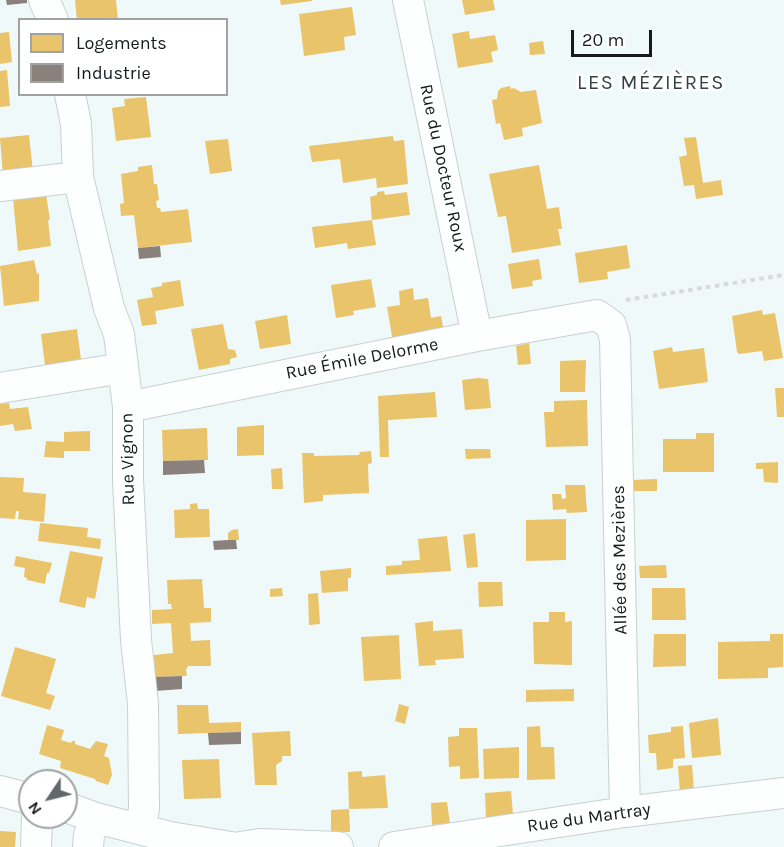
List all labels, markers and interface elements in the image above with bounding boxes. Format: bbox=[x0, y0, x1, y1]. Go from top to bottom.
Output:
legend bbox=[18, 18, 228, 96]
scale bar bbox=[574, 18, 655, 56]
text: 20 m bbox=[582, 29, 624, 51]
text: Logements bbox=[76, 32, 167, 54]
text: Industrie bbox=[76, 62, 151, 84]
district label: LES MÉZIÈRES bbox=[577, 71, 725, 95]
street label: Rue du Docteur Roux bbox=[415, 82, 471, 254]
street label: Rue Émile Delorme bbox=[284, 334, 440, 384]
street label: Rue Vignon bbox=[116, 412, 140, 506]
street label: Allée des Mezières bbox=[608, 485, 632, 635]
north arrow bbox=[18, 769, 78, 829]
text: N bbox=[23, 798, 46, 819]
street label: Rue du Martray bbox=[526, 799, 652, 837]

